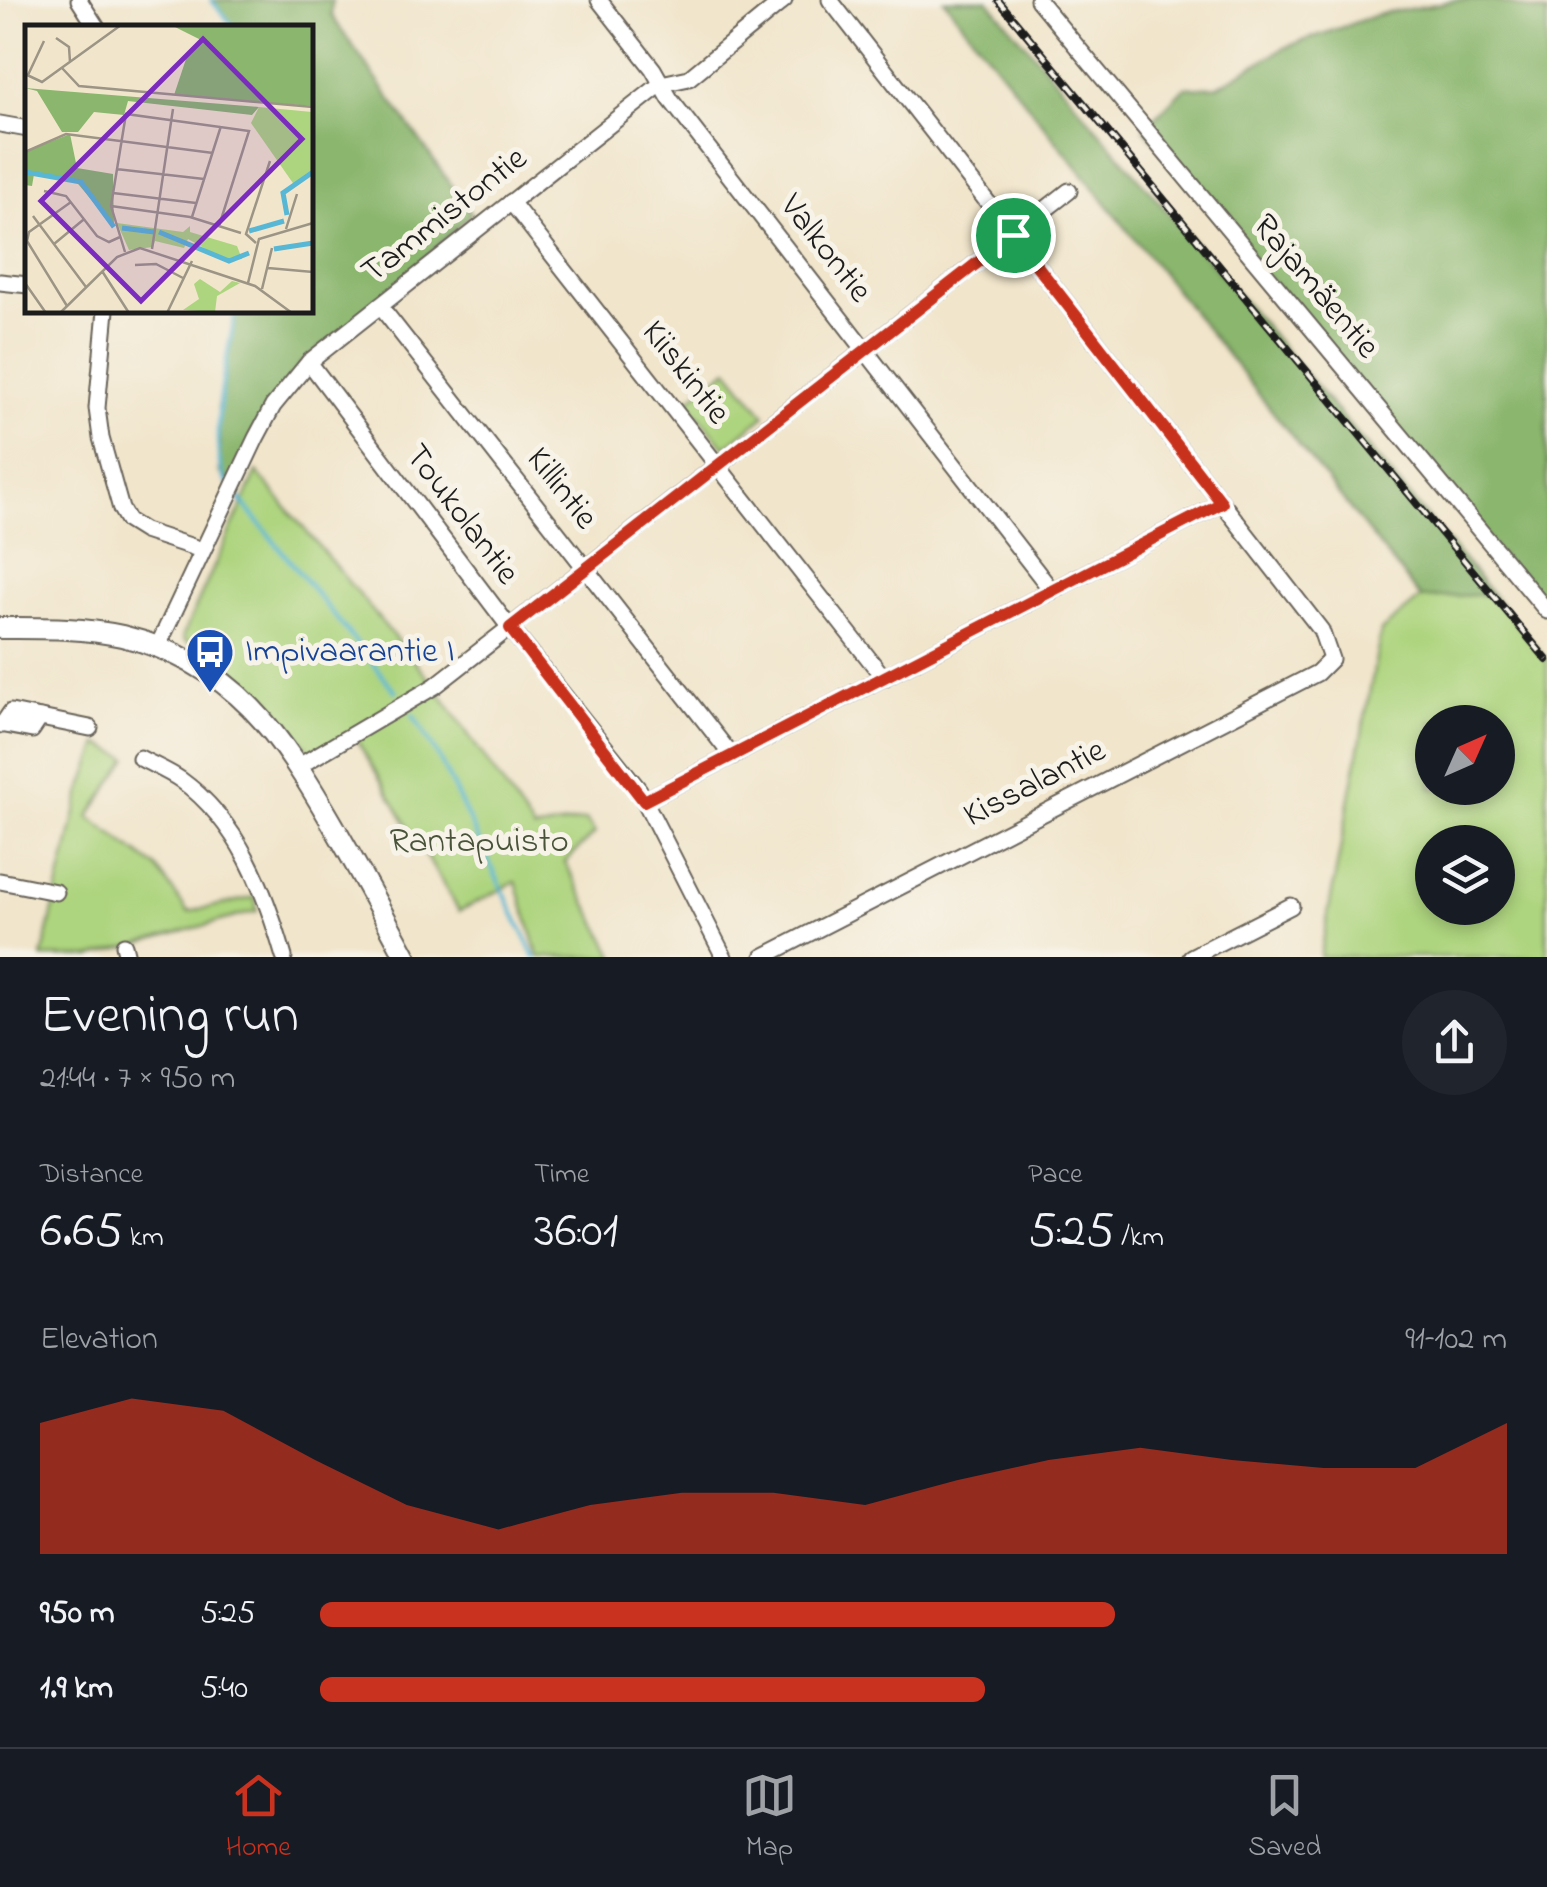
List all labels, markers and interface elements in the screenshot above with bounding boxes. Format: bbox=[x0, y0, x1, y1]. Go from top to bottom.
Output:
inset map bbox=[25, 25, 312, 312]
street label: Tammistontie bbox=[351, 135, 539, 297]
street label: Valkontie bbox=[766, 183, 884, 314]
pin bbox=[971, 193, 1056, 278]
street label: Rajamäentie bbox=[1239, 203, 1391, 371]
icon: arrive bbox=[986, 208, 1041, 263]
street label: Kiiskintie bbox=[628, 310, 742, 436]
street label: Toukolantie bbox=[391, 434, 531, 596]
street label: Killintie bbox=[512, 437, 610, 541]
bus stop icon: Impivaarantie I bbox=[184, 626, 236, 694]
place label: Impivaarantie I bbox=[245, 627, 455, 678]
north arrow bbox=[1415, 705, 1515, 805]
map controls bbox=[1415, 705, 1515, 925]
street label: Kissalantie bbox=[955, 726, 1115, 842]
park label: Rantapuisto bbox=[389, 817, 569, 868]
button: layers bbox=[1415, 825, 1515, 925]
text: Evening run bbox=[40, 978, 299, 1058]
button: share bbox=[1402, 990, 1507, 1095]
text: 21:44 · 7 × 950 m bbox=[40, 1056, 235, 1103]
text: Distance bbox=[40, 1155, 143, 1196]
text: Time bbox=[534, 1155, 589, 1196]
text: Pace bbox=[1028, 1155, 1083, 1196]
text: 6.65 bbox=[40, 1196, 123, 1269]
text: 36:01 bbox=[534, 1196, 618, 1269]
text: 5:25 bbox=[1028, 1196, 1114, 1269]
text: km bbox=[123, 1218, 164, 1259]
text: /km bbox=[1114, 1218, 1164, 1259]
text: Elevation bbox=[40, 1317, 158, 1364]
text: 91–102 m bbox=[1405, 1317, 1507, 1364]
text: 950 m bbox=[40, 1591, 115, 1638]
text: 5:25 bbox=[200, 1591, 255, 1638]
text: 1.9 km bbox=[40, 1666, 113, 1713]
text: 5:40 bbox=[200, 1666, 248, 1713]
tab: Home bbox=[226, 1768, 291, 1869]
tab: Map bbox=[742, 1768, 797, 1869]
tab: Saved bbox=[1248, 1768, 1321, 1869]

